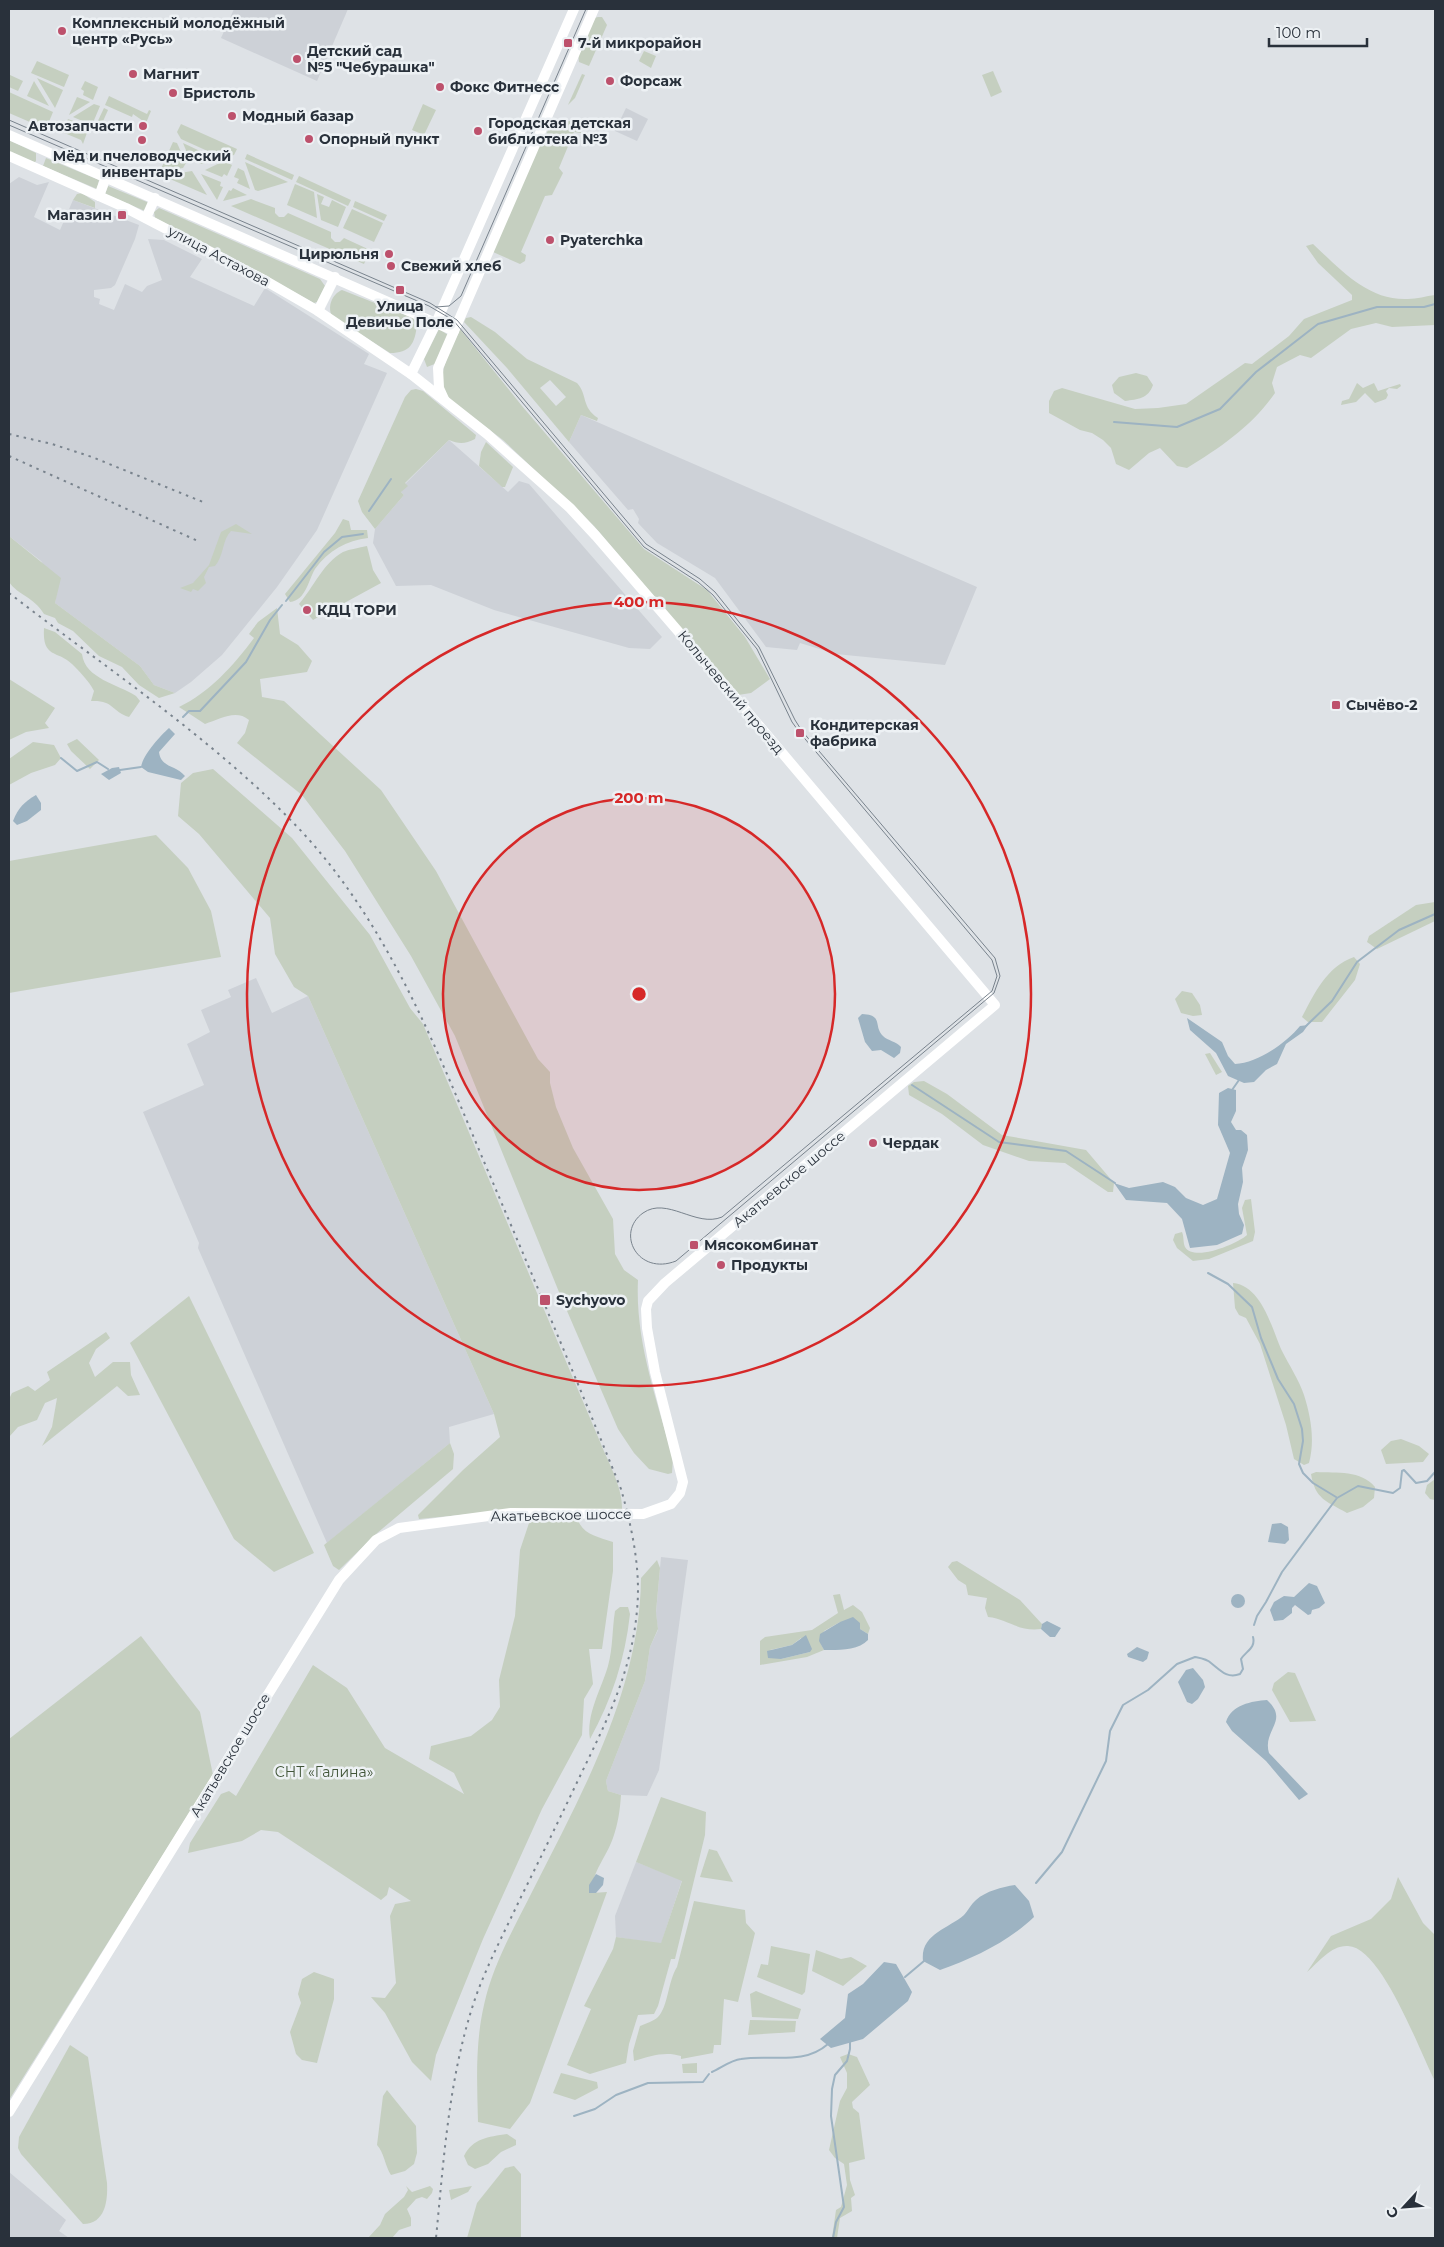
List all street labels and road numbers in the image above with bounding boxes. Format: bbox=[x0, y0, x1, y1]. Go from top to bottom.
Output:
street label: улица Астахова bbox=[164, 221, 273, 290]
street label: Колычевский проезд bbox=[674, 627, 788, 757]
street label: Акатьевское шоссе bbox=[729, 1127, 849, 1231]
street label: Акатьевское шоссе bbox=[490, 1505, 632, 1525]
street label: Акатьевское шоссе bbox=[186, 1690, 274, 1820]

